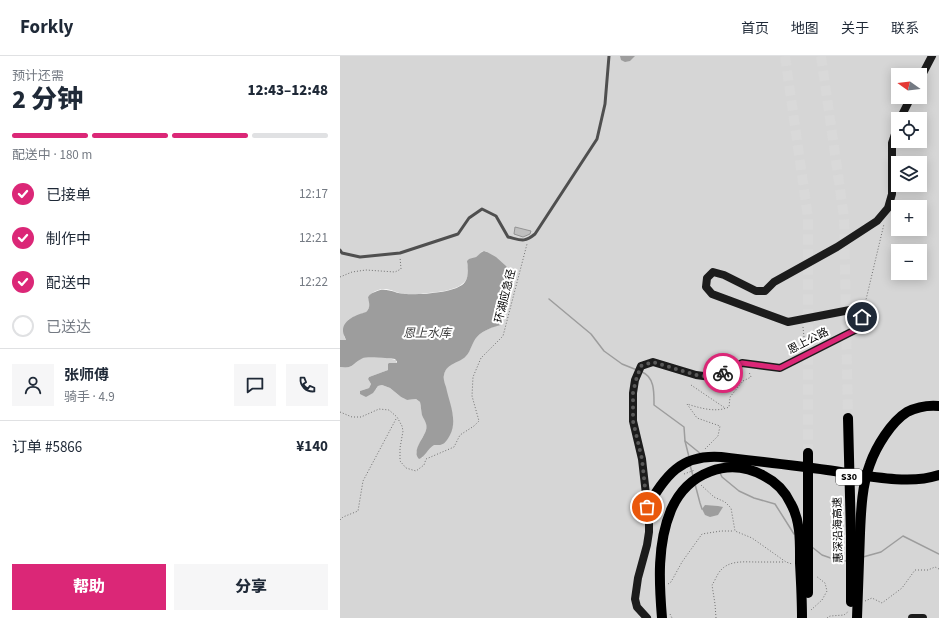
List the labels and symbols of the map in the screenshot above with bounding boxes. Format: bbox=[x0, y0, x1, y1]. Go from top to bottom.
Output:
north arrow bbox=[891, 68, 927, 104]
street label: 环湖应急径 bbox=[491, 268, 519, 324]
pin bbox=[845, 300, 879, 334]
street label: 恩上公路 bbox=[785, 324, 831, 358]
water label: 恩上水库 bbox=[403, 325, 453, 342]
courier bbox=[703, 353, 743, 393]
road number: S30 bbox=[836, 469, 862, 485]
pin bbox=[630, 490, 664, 524]
street label: 惠深沿海高速 bbox=[830, 497, 846, 563]

